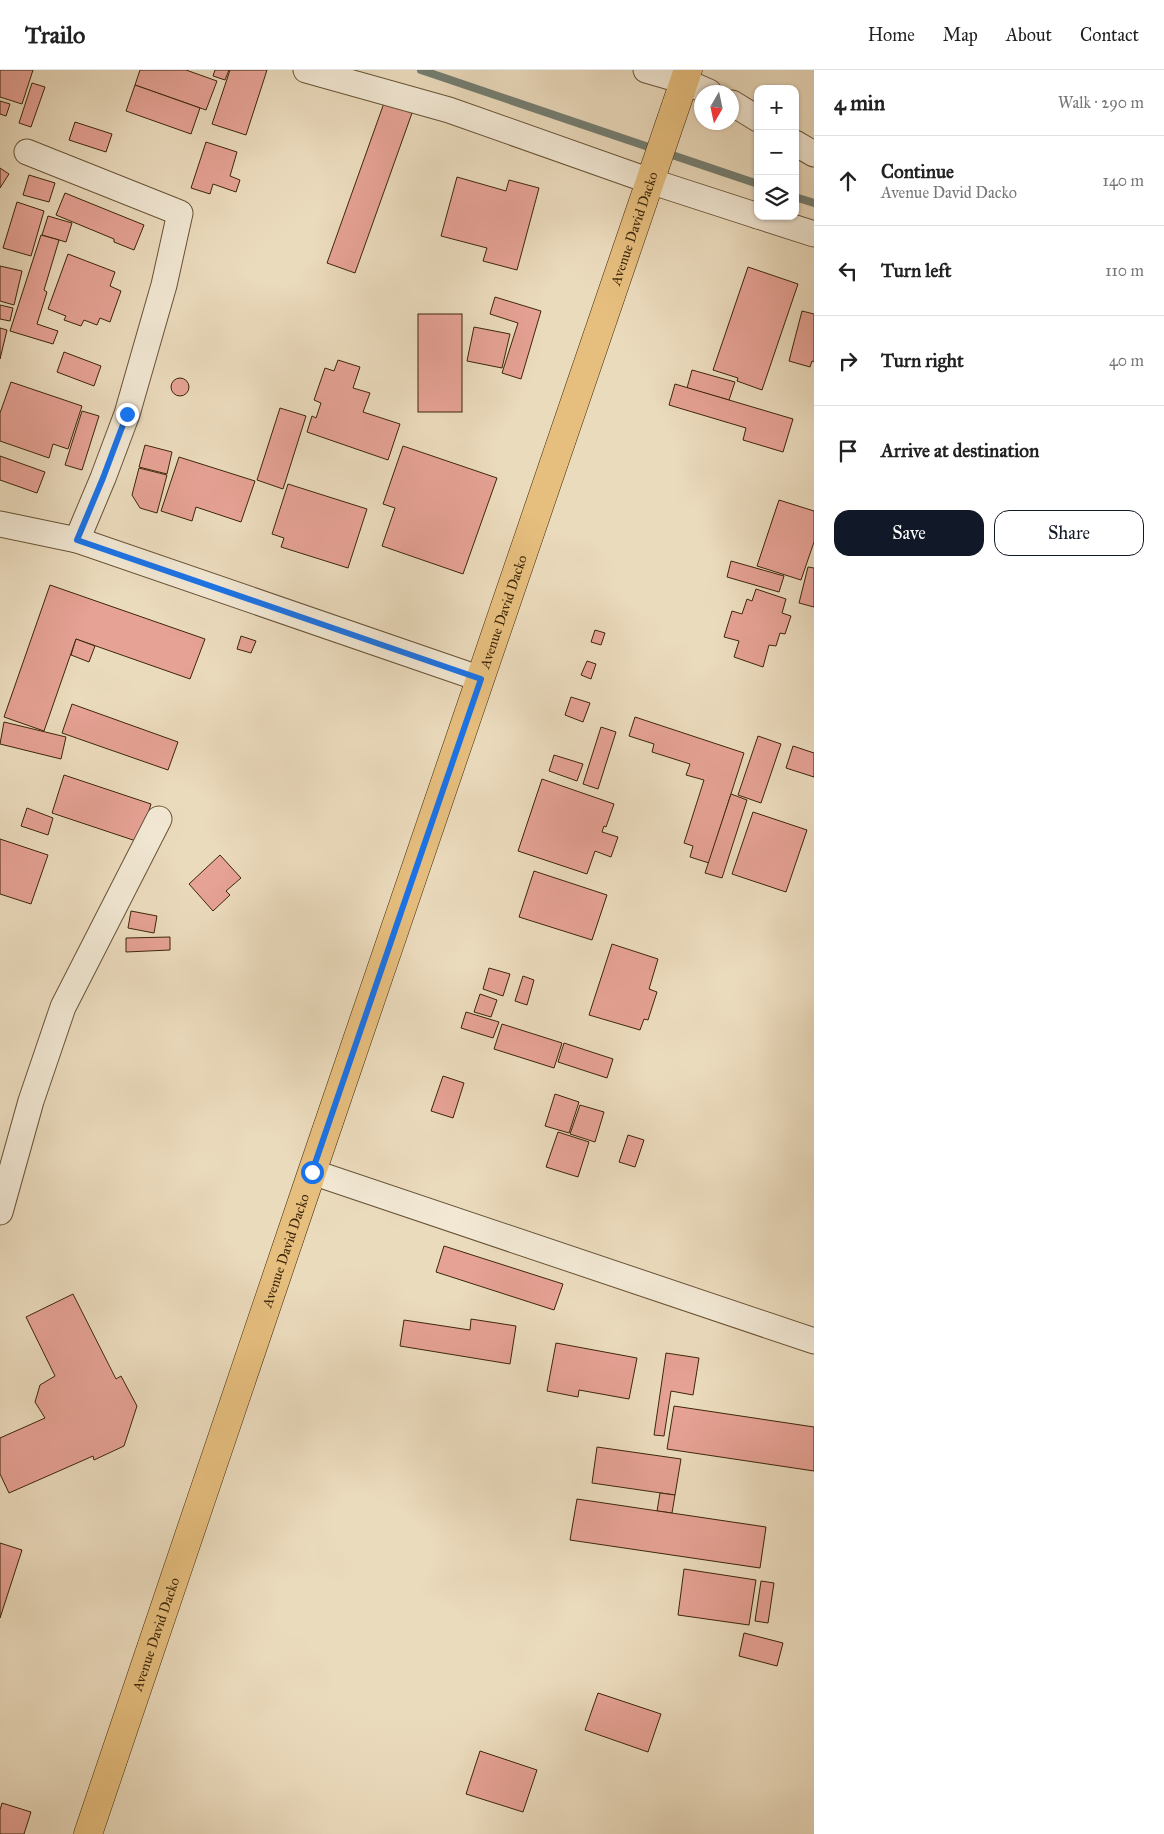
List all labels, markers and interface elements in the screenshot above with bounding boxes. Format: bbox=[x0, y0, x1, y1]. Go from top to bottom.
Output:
text: Trailo bbox=[25, 20, 85, 50]
text: Home bbox=[868, 24, 915, 46]
text: Map bbox=[943, 24, 978, 46]
text: About bbox=[1006, 24, 1052, 46]
text: Contact bbox=[1080, 24, 1139, 46]
north arrow bbox=[694, 85, 739, 130]
map controls bbox=[754, 85, 799, 220]
button: + bbox=[754, 85, 799, 130]
text: 4 min bbox=[834, 90, 885, 116]
text: Walk · 290 m bbox=[1058, 93, 1144, 112]
button: − bbox=[754, 130, 799, 175]
text: Continue bbox=[881, 160, 954, 183]
icon: ahead bbox=[834, 167, 862, 195]
street label: Avenue David Dacko bbox=[606, 169, 661, 288]
text: 140 m bbox=[1103, 171, 1144, 190]
button: layers bbox=[754, 175, 799, 220]
text: Avenue David Dacko bbox=[881, 183, 1017, 202]
icon: left bbox=[834, 257, 862, 285]
text: Turn left bbox=[881, 259, 951, 282]
text: 110 m bbox=[1105, 261, 1144, 280]
icon: right bbox=[834, 347, 862, 375]
text: Turn right bbox=[881, 349, 964, 372]
text: 40 m bbox=[1109, 351, 1144, 370]
route end bbox=[116, 403, 139, 426]
icon: arrive bbox=[834, 437, 862, 465]
text: Arrive at destination bbox=[881, 439, 1039, 462]
button: Save bbox=[834, 510, 984, 556]
button: Share bbox=[994, 510, 1144, 556]
street label: Avenue David Dacko bbox=[476, 553, 530, 672]
route start bbox=[301, 1161, 324, 1184]
street label: Avenue David Dacko bbox=[258, 1191, 313, 1311]
street label: Avenue David Dacko bbox=[128, 1575, 183, 1694]

